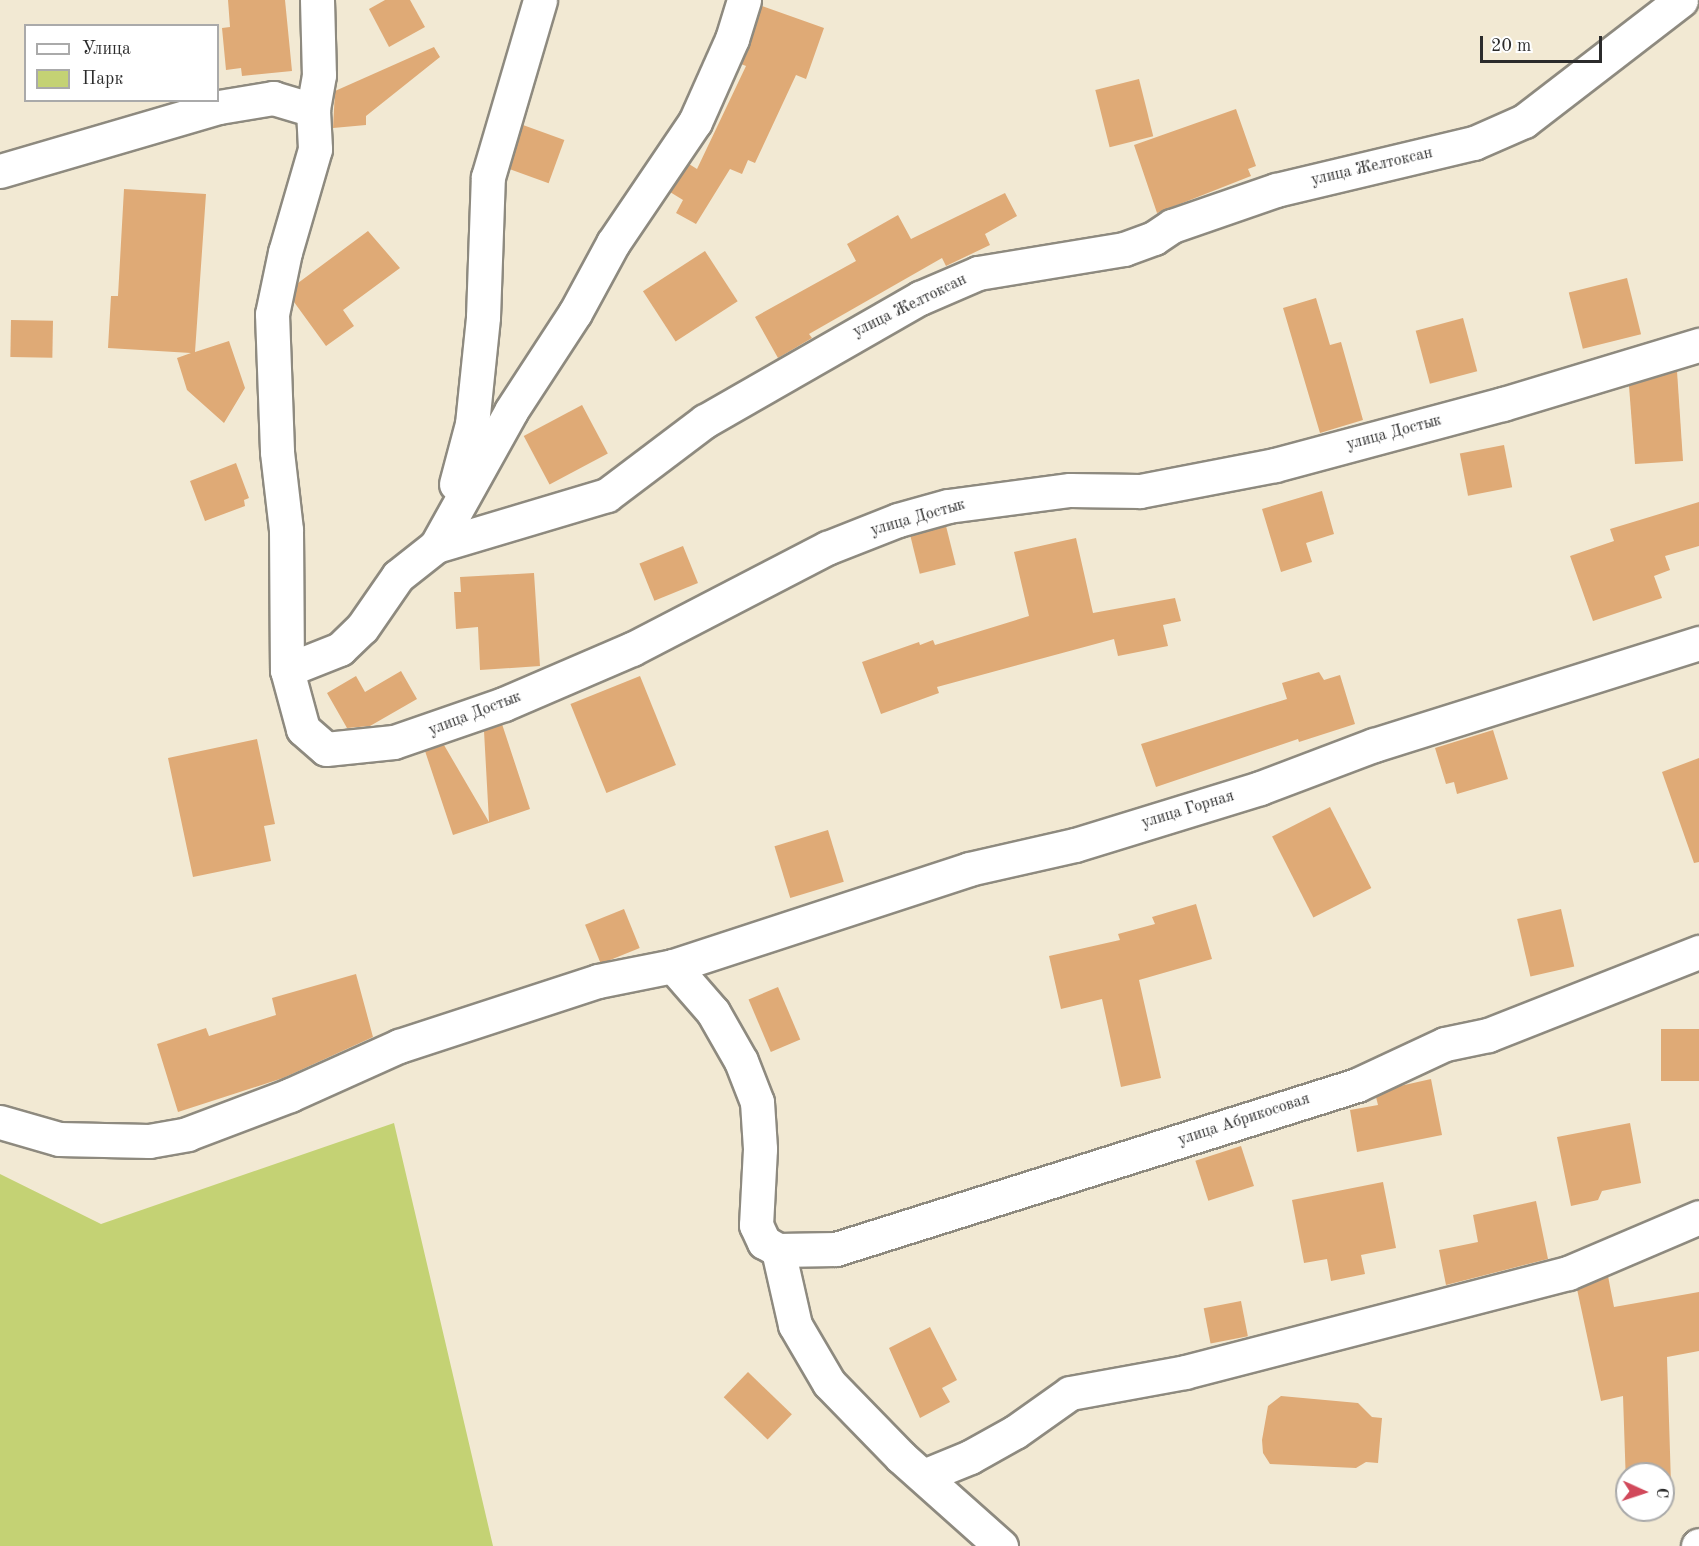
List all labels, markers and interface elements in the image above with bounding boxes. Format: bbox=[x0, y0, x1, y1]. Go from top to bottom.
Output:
legend bbox=[24, 24, 219, 102]
scale bar bbox=[1483, 24, 1604, 62]
text: 20 m bbox=[1491, 37, 1531, 55]
text: Улица bbox=[82, 40, 131, 58]
text: Парк bbox=[82, 70, 123, 88]
street label: улица Желтоксан bbox=[1309, 144, 1435, 190]
street label: улица Желтоксан bbox=[850, 270, 970, 342]
street label: улица Достык bbox=[1344, 411, 1444, 455]
street label: улица Достык bbox=[869, 495, 967, 541]
street label: улица Достык bbox=[426, 688, 524, 740]
street label: улица Горная bbox=[1139, 787, 1237, 833]
street label: улица Абрикосовая bbox=[1176, 1090, 1312, 1150]
north arrow bbox=[1615, 1462, 1675, 1522]
text: С bbox=[1653, 1487, 1669, 1499]

